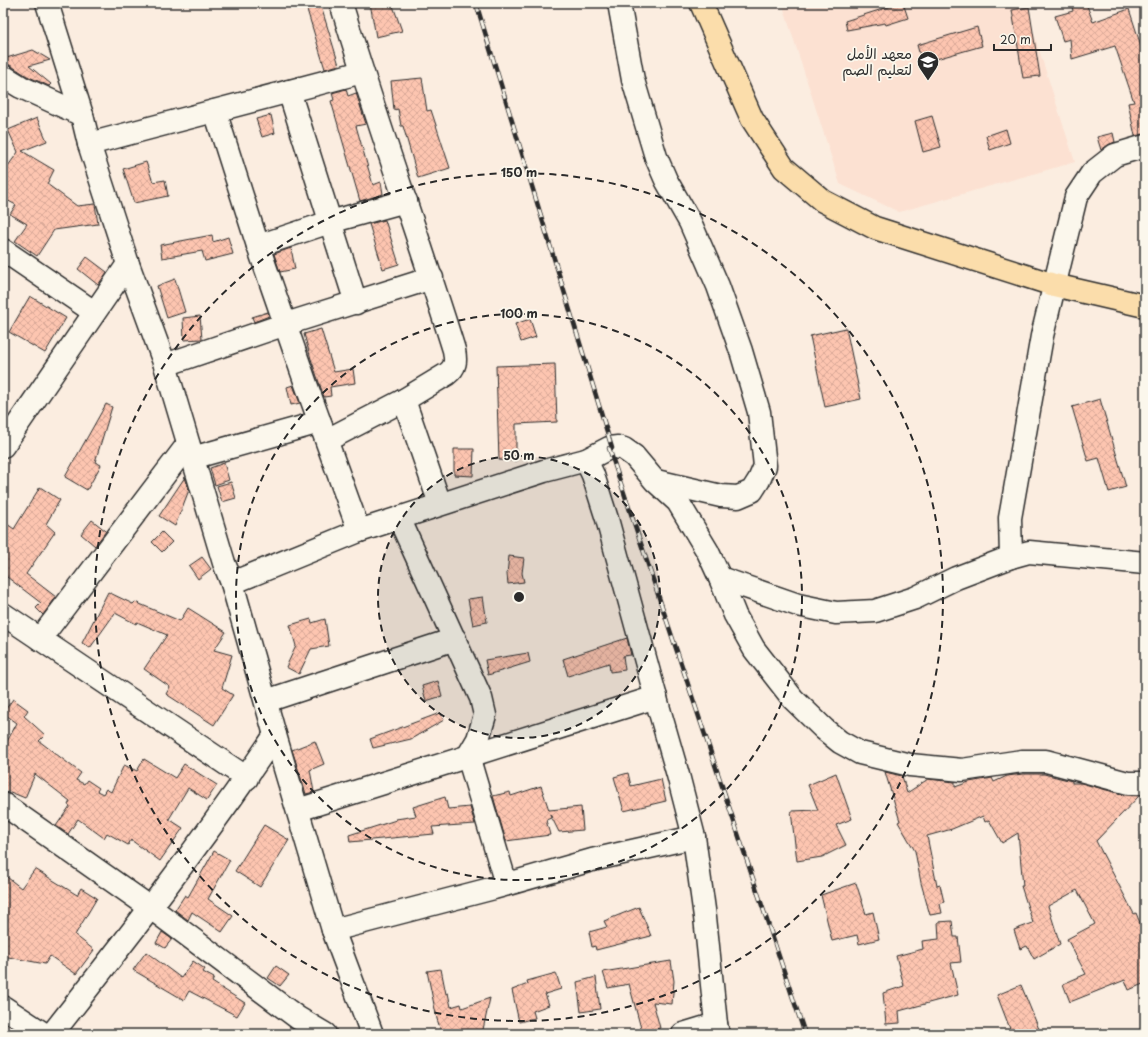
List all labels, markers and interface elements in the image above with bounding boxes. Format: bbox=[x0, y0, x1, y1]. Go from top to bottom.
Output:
scale bar bbox=[994, 26, 1051, 52]
text: 20 m bbox=[1000, 30, 1031, 48]
place label: معهد الأمل لتعليم الصم bbox=[842, 43, 912, 81]
school or university icon: معهد الأمل لتعليم الصم bbox=[915, 49, 941, 82]
text: 150 m bbox=[501, 163, 537, 181]
text: 100 m bbox=[500, 304, 538, 322]
text: 50 m bbox=[503, 446, 535, 464]
centre of rings bbox=[512, 590, 526, 604]

